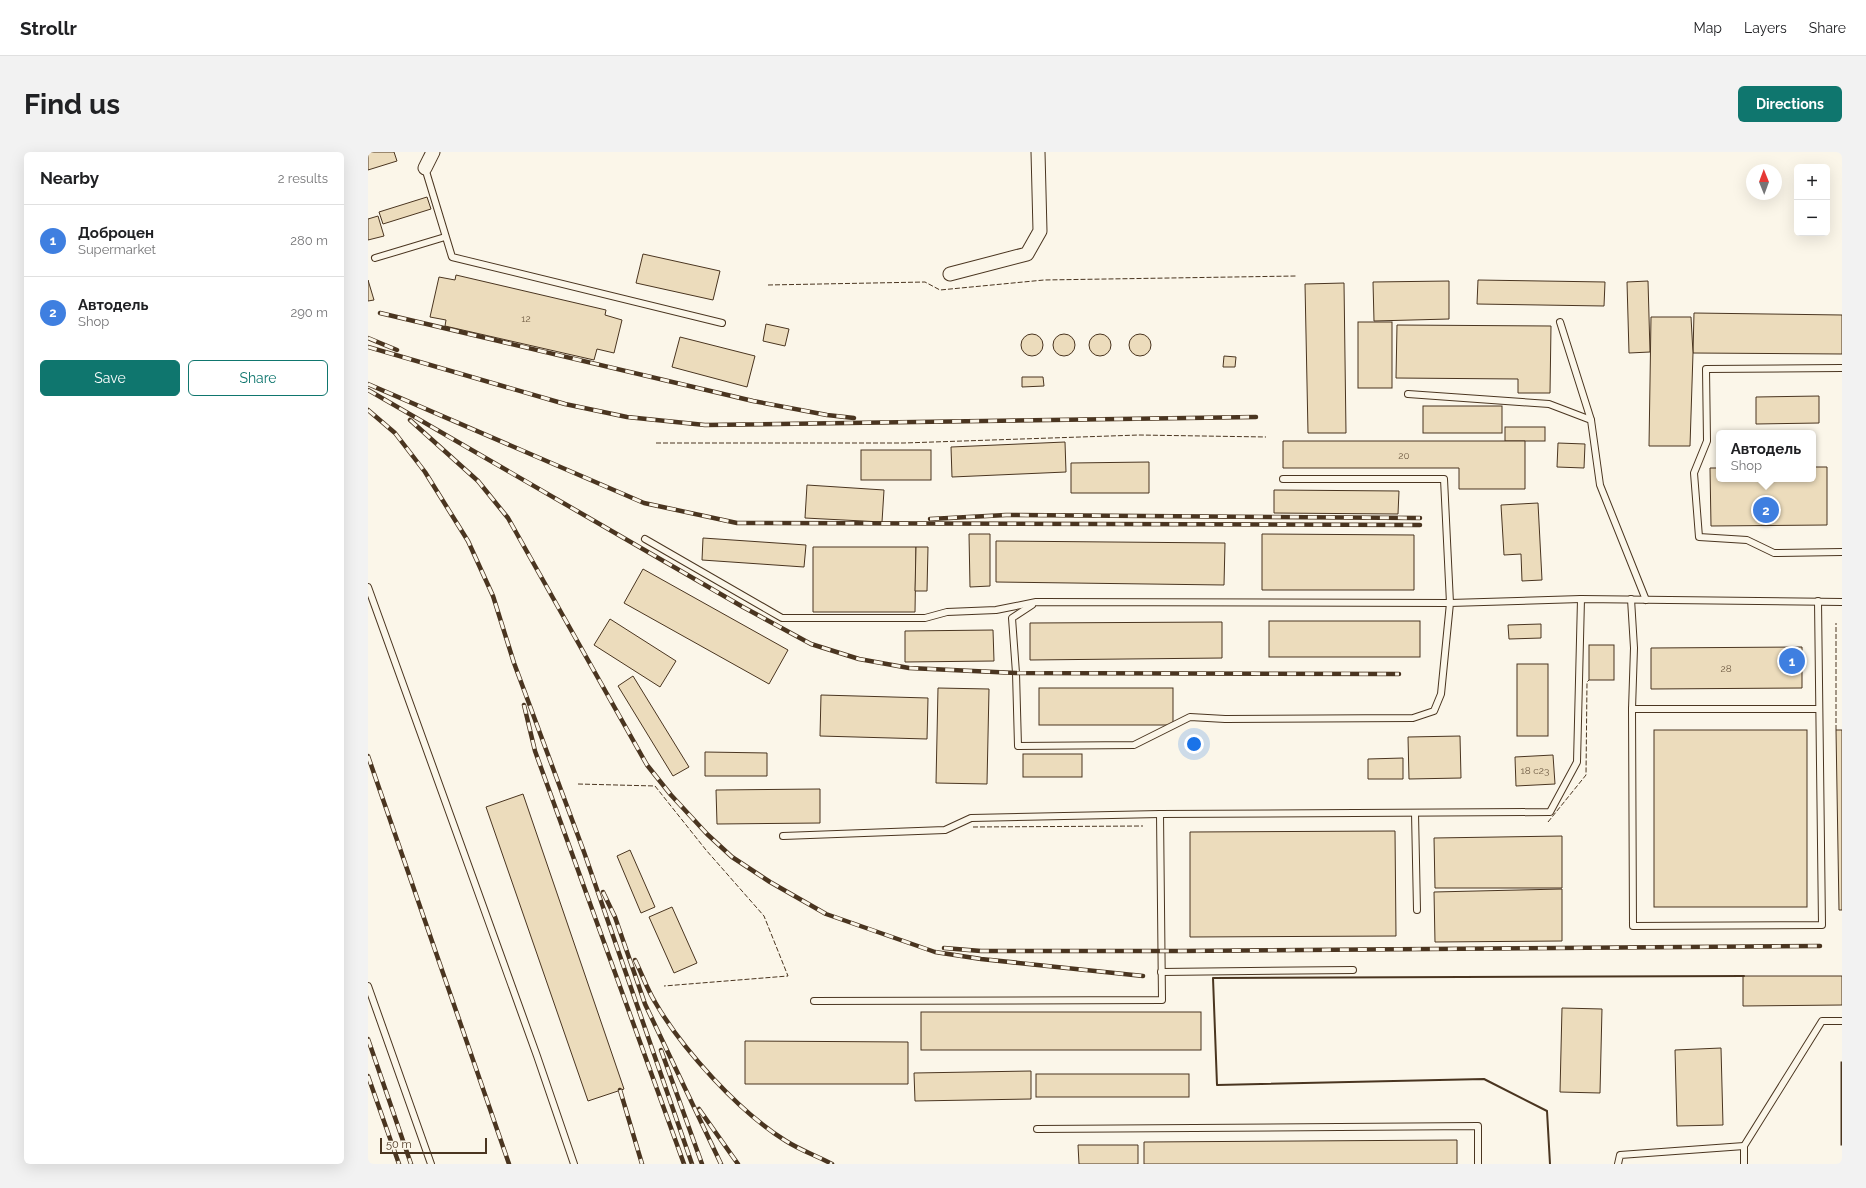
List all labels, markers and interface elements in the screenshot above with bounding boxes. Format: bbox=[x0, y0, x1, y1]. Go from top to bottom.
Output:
text: Strollr bbox=[20, 17, 77, 39]
text: Map bbox=[1694, 20, 1722, 36]
text: Layers bbox=[1744, 20, 1787, 36]
text: Share bbox=[1809, 20, 1846, 36]
button: Directions bbox=[1738, 86, 1842, 122]
text: Find us bbox=[24, 88, 120, 121]
north arrow bbox=[1746, 164, 1782, 200]
map controls bbox=[1794, 164, 1830, 236]
button: + bbox=[1794, 164, 1830, 200]
text: Nearby bbox=[40, 168, 99, 188]
text: 2 results bbox=[278, 171, 328, 186]
button: − bbox=[1794, 200, 1830, 236]
text: Доброцен bbox=[78, 224, 154, 242]
text: 1 bbox=[50, 233, 56, 248]
text: 280 m bbox=[290, 233, 328, 248]
text: Supermarket bbox=[78, 242, 156, 257]
text: Автодель bbox=[78, 296, 148, 314]
text: 2 bbox=[49, 305, 57, 320]
text: 290 m bbox=[290, 305, 328, 320]
house number: 12 bbox=[521, 313, 531, 324]
text: Shop bbox=[78, 314, 109, 329]
button: Save bbox=[40, 360, 180, 396]
button: Share bbox=[188, 360, 328, 396]
popup bbox=[1716, 430, 1816, 482]
text: Автодель bbox=[1731, 440, 1801, 458]
house number: 20 bbox=[1398, 450, 1410, 461]
text: Shop bbox=[1731, 458, 1762, 473]
pin: 2 bbox=[1753, 495, 1779, 525]
pin: 1 bbox=[1779, 646, 1805, 676]
house number: 28 bbox=[1720, 663, 1732, 674]
your location bbox=[1184, 734, 1204, 754]
house number: 18 с23 bbox=[1521, 765, 1549, 776]
scale bar bbox=[380, 1136, 487, 1155]
text: 50 m bbox=[386, 1138, 412, 1151]

